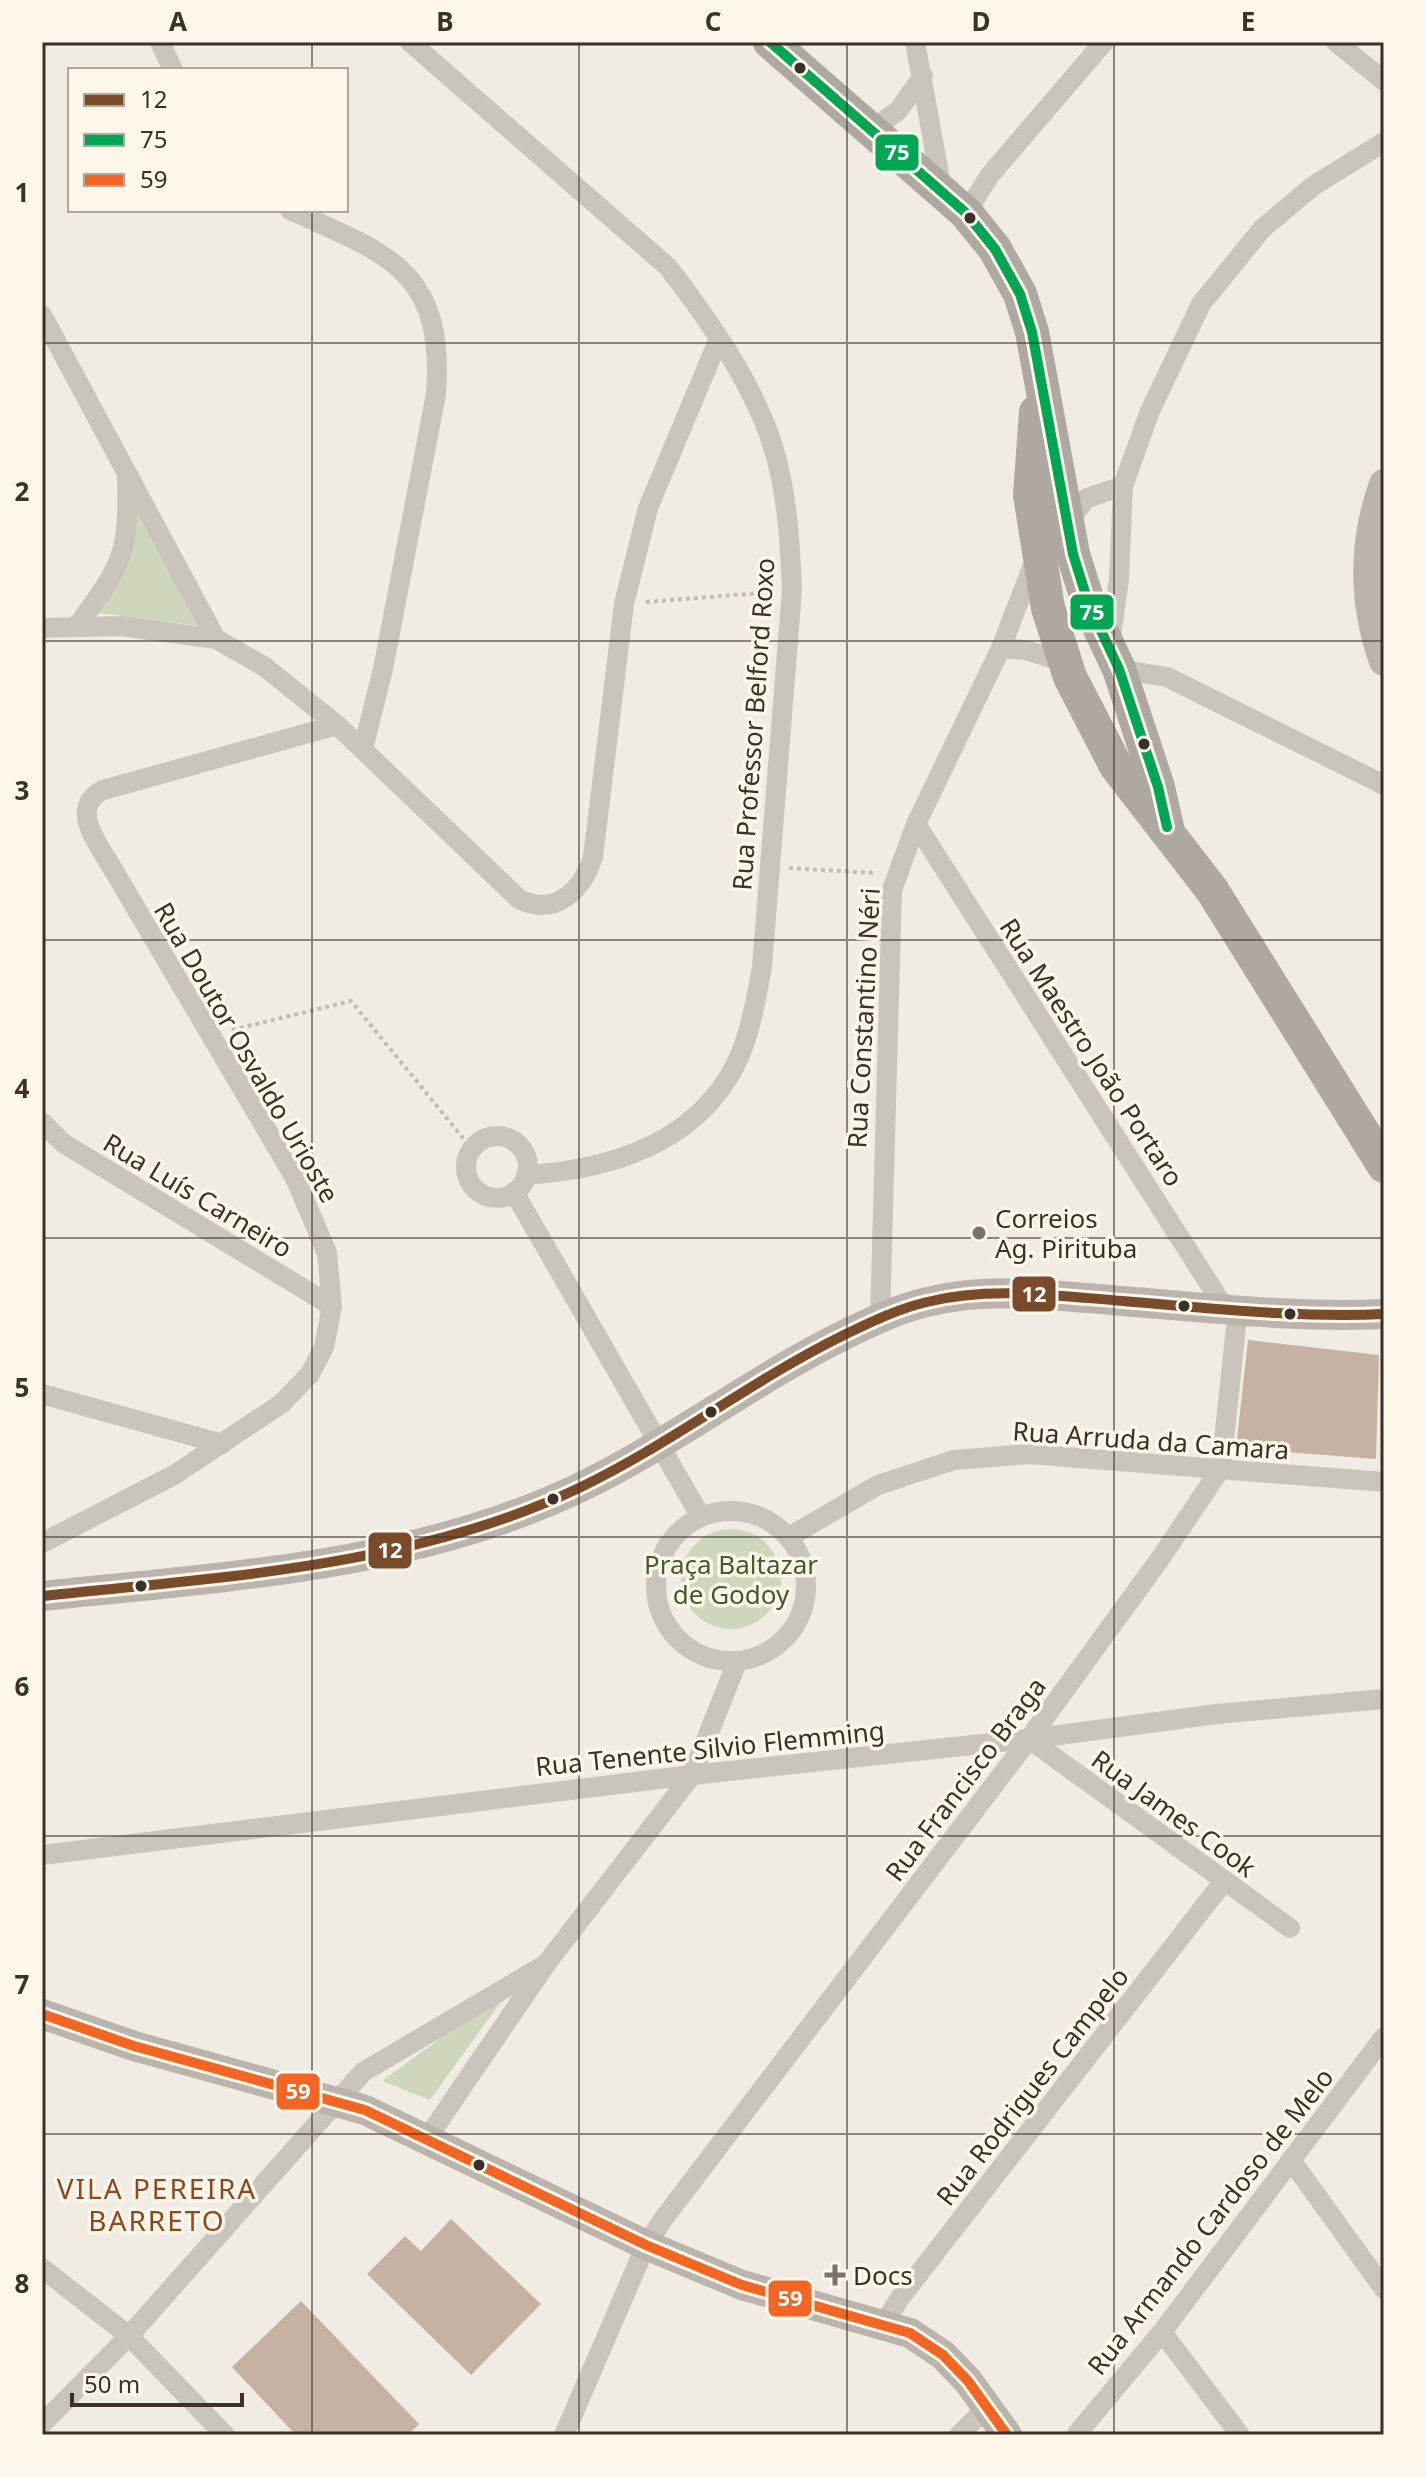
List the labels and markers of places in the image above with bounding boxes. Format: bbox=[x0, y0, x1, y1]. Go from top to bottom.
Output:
unlabelled marker bbox=[792, 60, 808, 76]
unlabelled marker bbox=[962, 210, 978, 226]
unlabelled marker bbox=[1136, 736, 1152, 752]
place label: Correios Ag. Pirituba bbox=[995, 1200, 1137, 1266]
marker: Correios Ag. Pirituba bbox=[970, 1224, 988, 1242]
unlabelled marker bbox=[1176, 1298, 1192, 1314]
unlabelled marker bbox=[1282, 1306, 1298, 1322]
unlabelled marker bbox=[703, 1404, 719, 1420]
unlabelled marker bbox=[545, 1491, 561, 1507]
unlabelled marker bbox=[133, 1578, 149, 1594]
unlabelled marker bbox=[471, 2157, 487, 2173]
place label: Docs bbox=[853, 2257, 913, 2293]
marker: Docs bbox=[824, 2264, 846, 2286]

